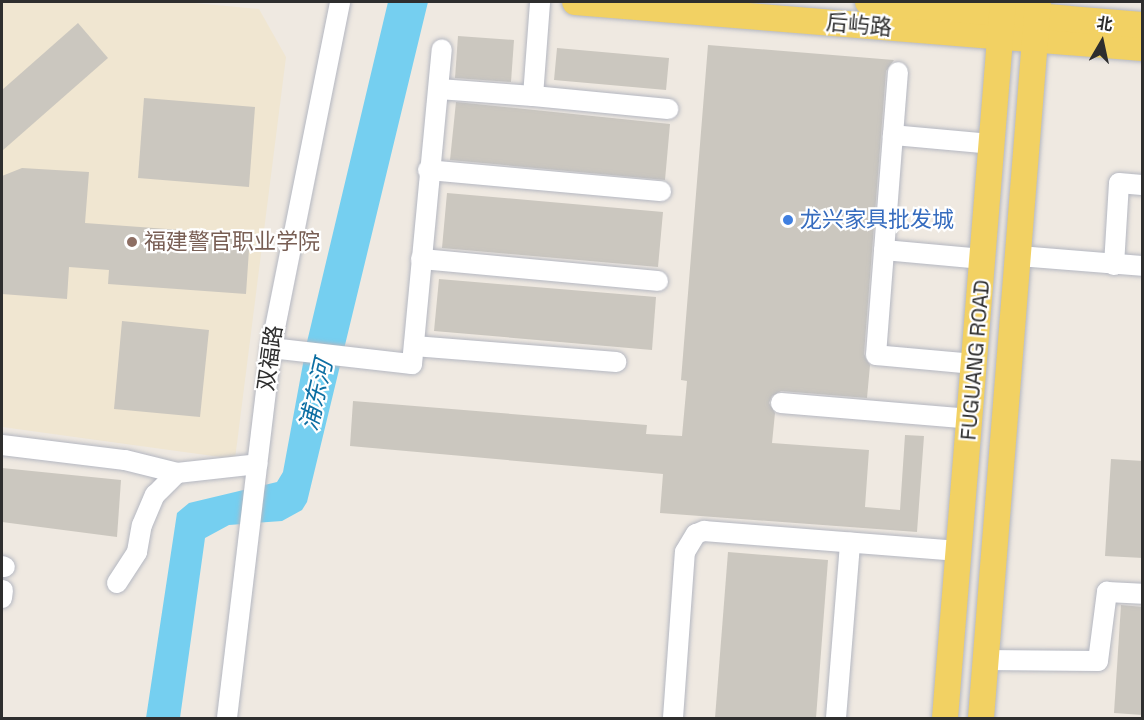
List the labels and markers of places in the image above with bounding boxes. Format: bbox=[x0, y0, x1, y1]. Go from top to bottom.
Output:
place label: 龙兴家具批发城 bbox=[800, 207, 954, 233]
marker: 龙兴家具批发城 bbox=[781, 213, 795, 227]
place label: 福建警官职业学院 bbox=[144, 229, 320, 255]
marker: 福建警官职业学院 bbox=[125, 235, 139, 249]

